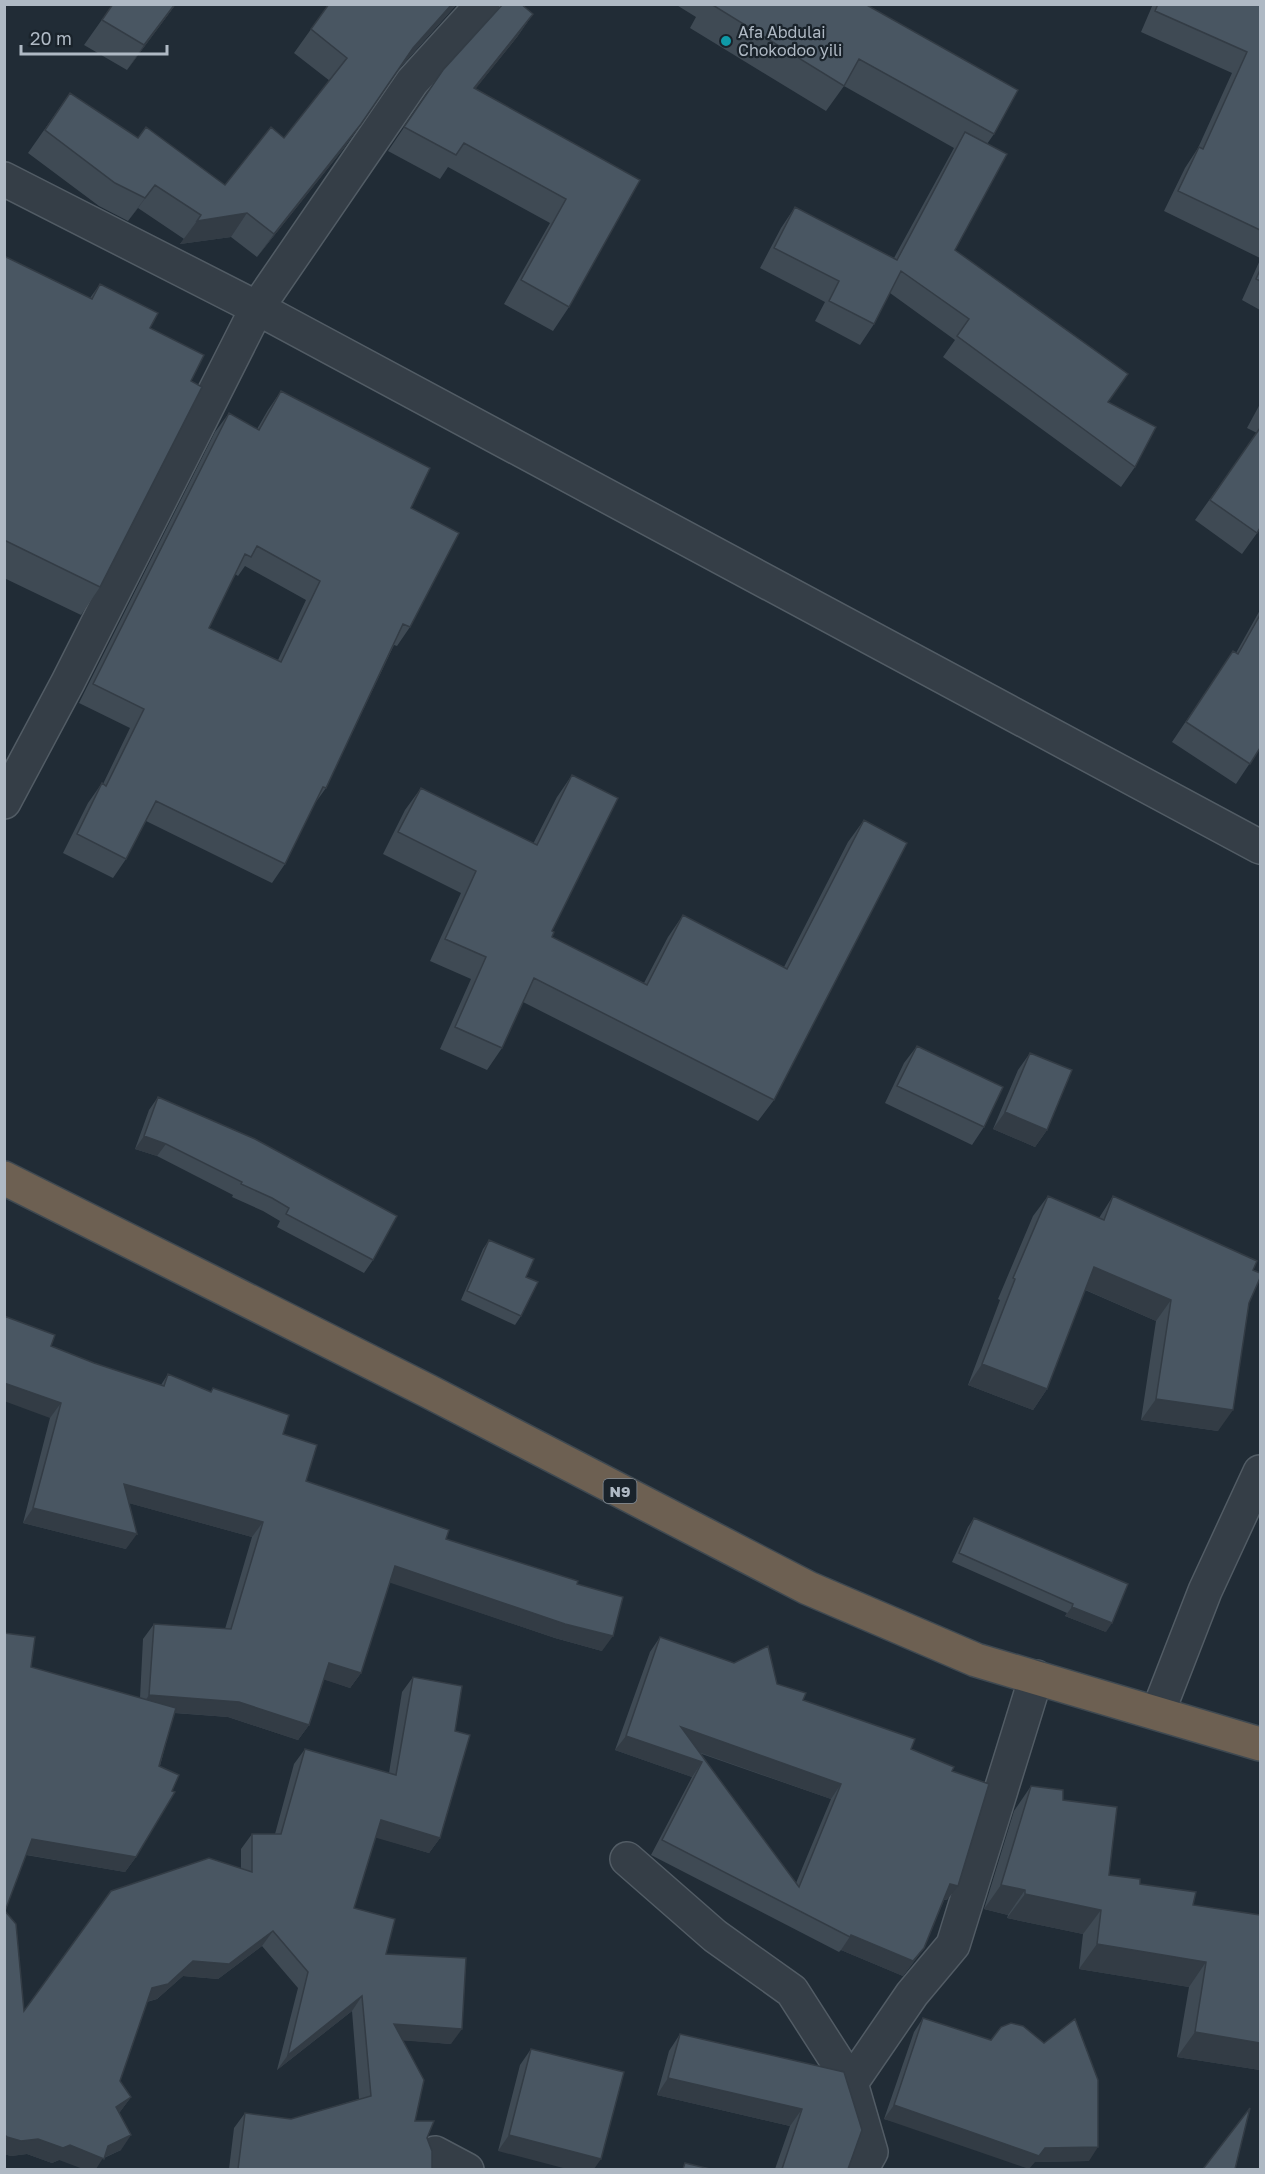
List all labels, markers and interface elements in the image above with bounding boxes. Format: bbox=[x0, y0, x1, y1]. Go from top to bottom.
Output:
scale bar bbox=[21, 18, 166, 56]
place label: Afa Abdulai Chokodoo yili bbox=[738, 22, 842, 60]
text: 20 m bbox=[30, 27, 72, 49]
marker: Afa Abdulai Chokodoo yili bbox=[719, 34, 733, 48]
road number: N9 bbox=[604, 1479, 636, 1503]

